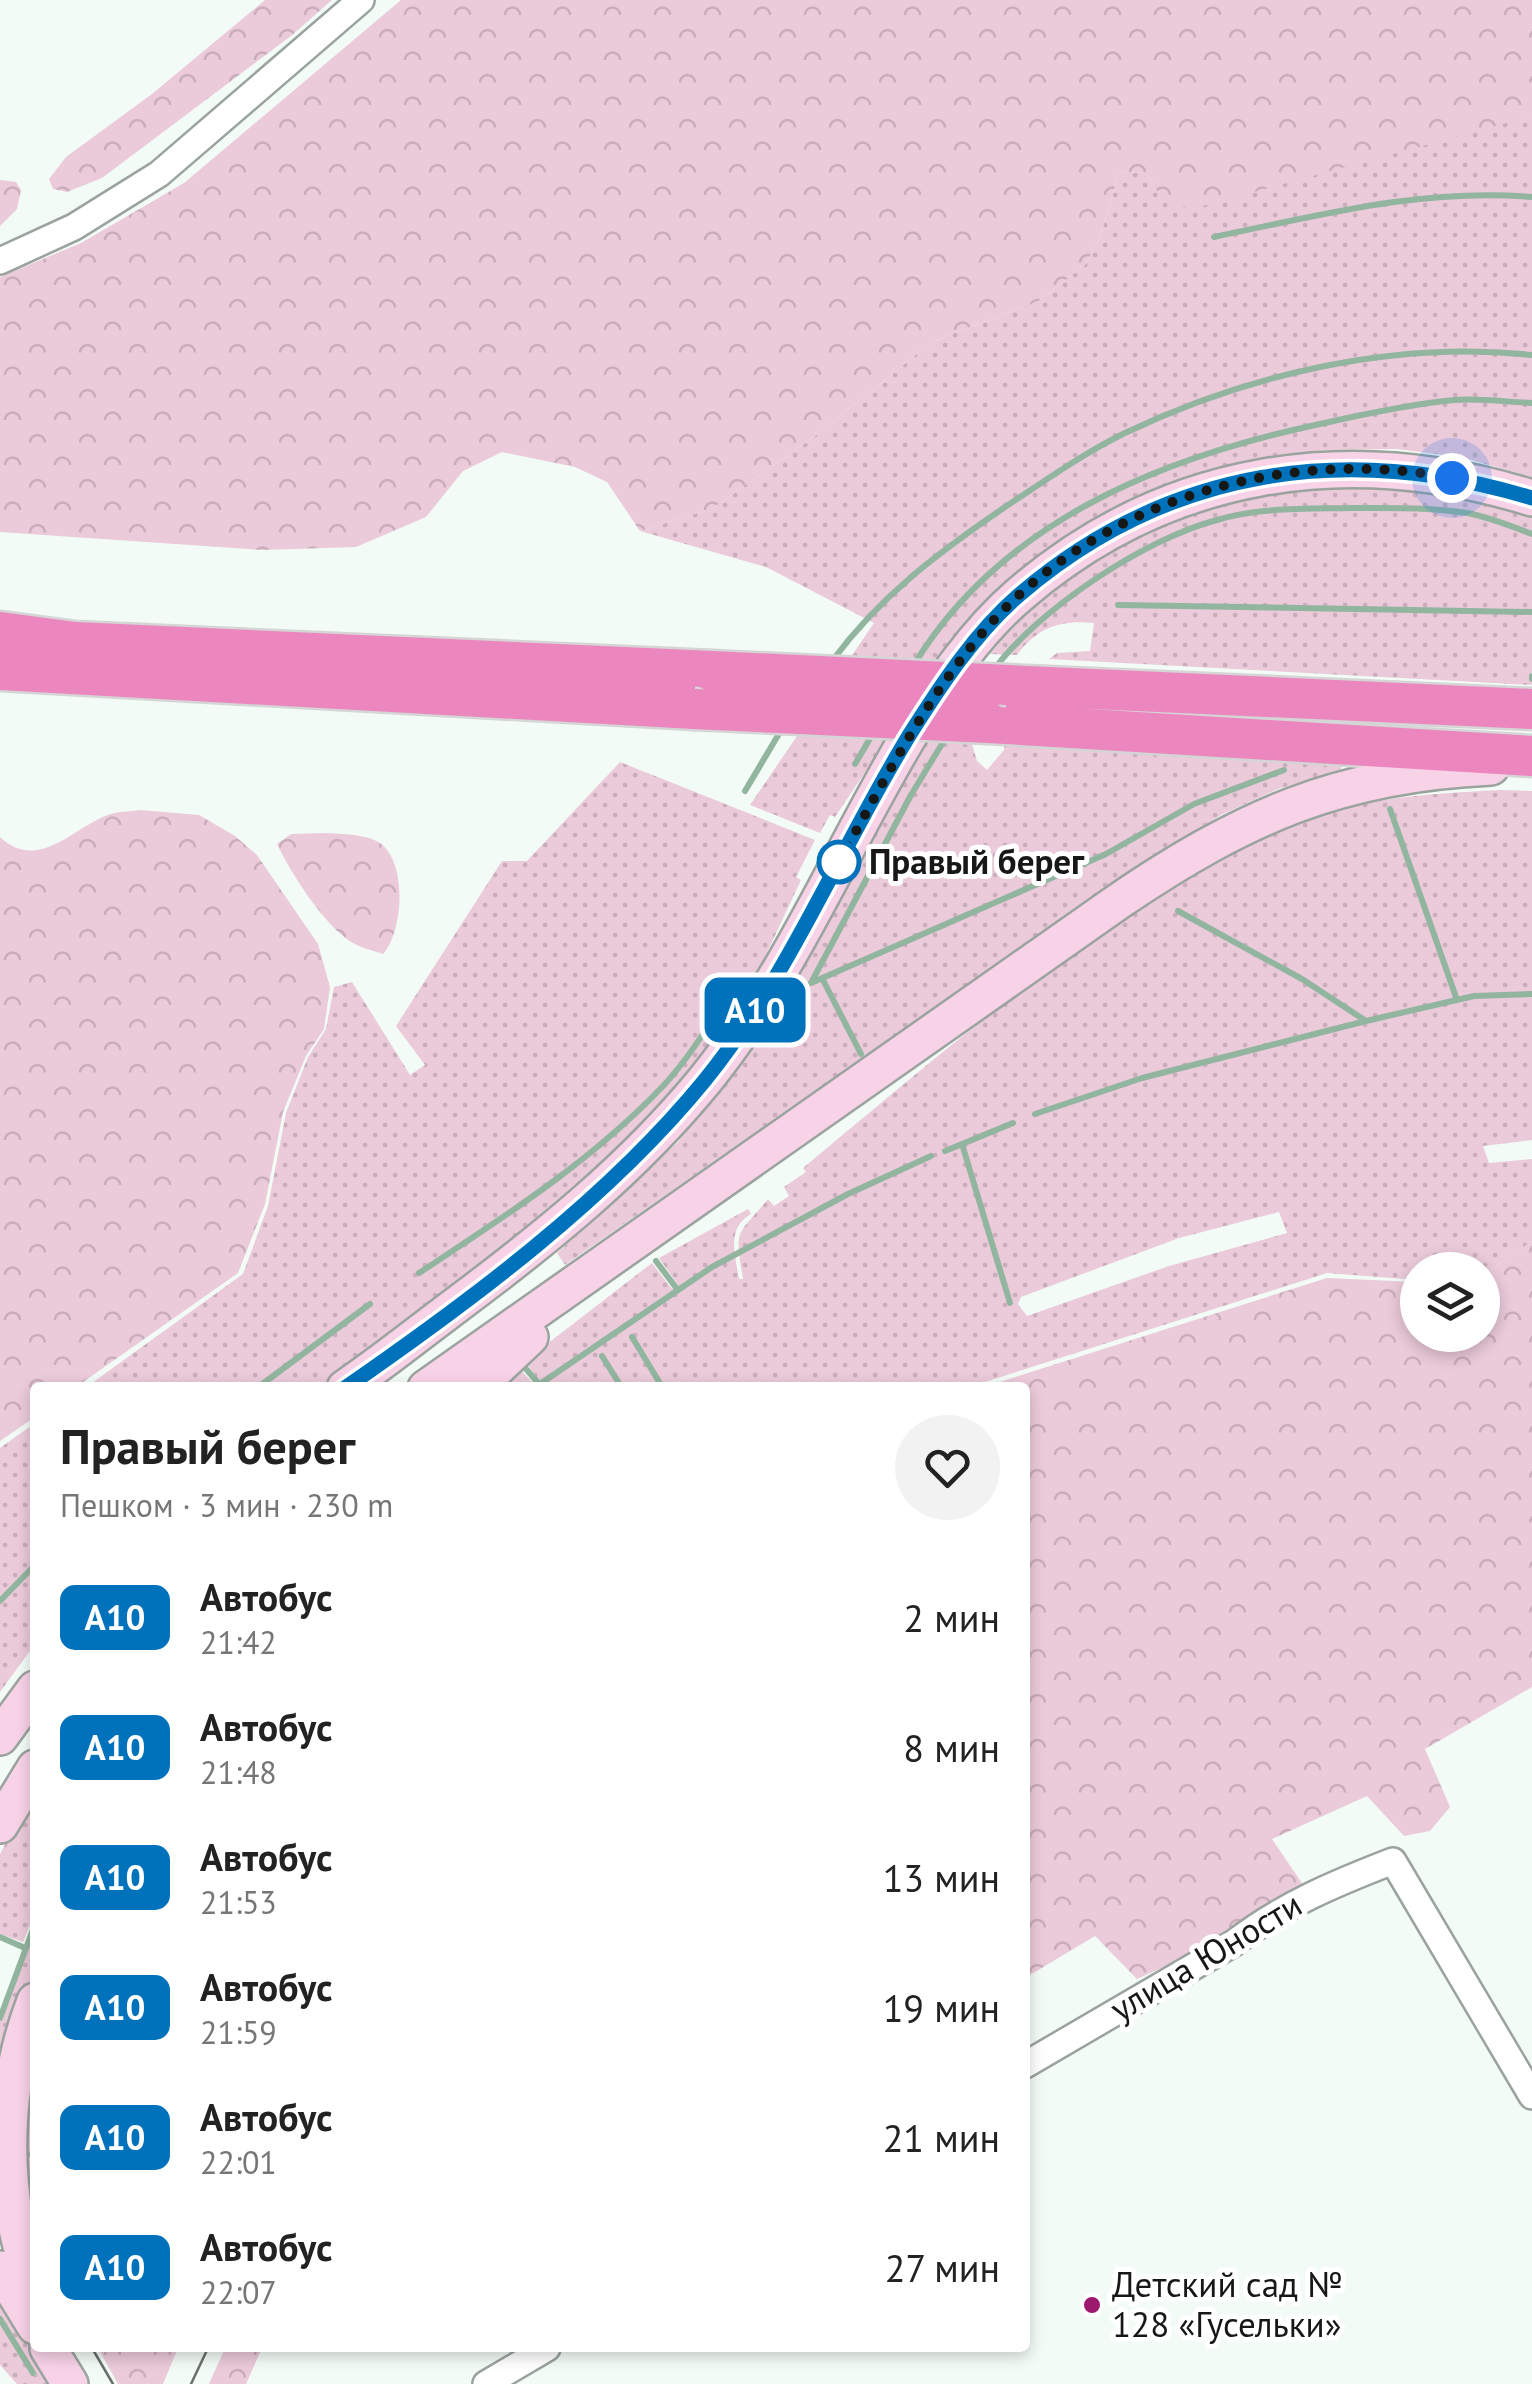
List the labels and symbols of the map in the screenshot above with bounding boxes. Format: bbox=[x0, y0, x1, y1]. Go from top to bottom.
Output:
your location bbox=[1427, 453, 1477, 503]
place label: Правый берег bbox=[869, 838, 1085, 884]
marker: Правый берег bbox=[818, 841, 860, 883]
line badge: А10 bbox=[698, 978, 812, 1042]
street label: улица Юности bbox=[1101, 1881, 1310, 2031]
place label: Детский сад № 128 «Гусельки» bbox=[1112, 2261, 1343, 2347]
marker: Детский сад № 128 «Гусельки» bbox=[1081, 2294, 1103, 2316]

